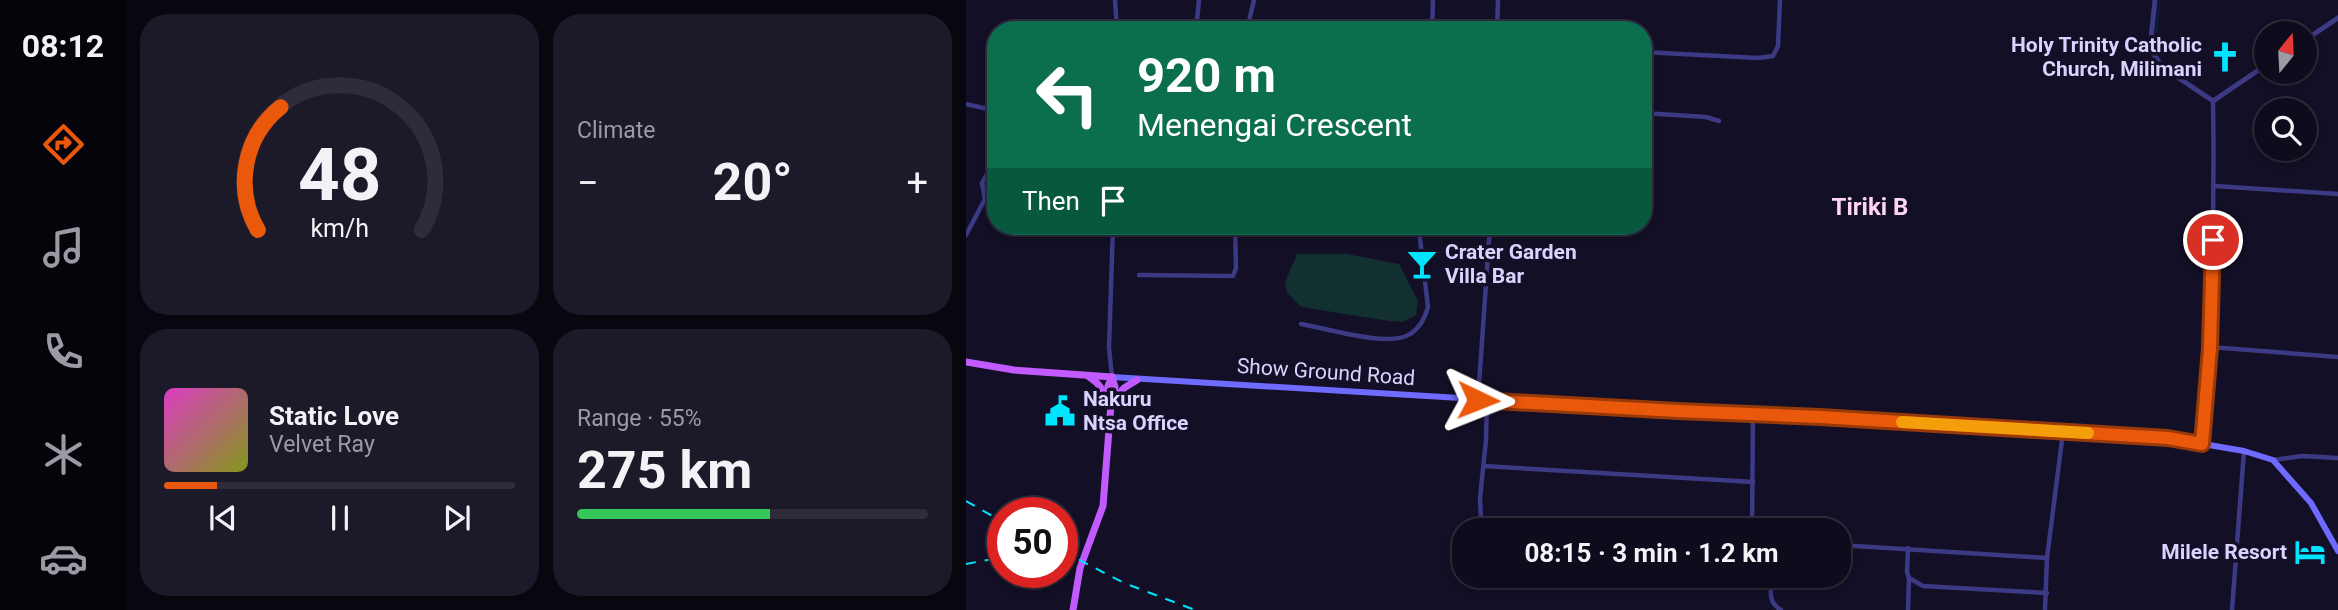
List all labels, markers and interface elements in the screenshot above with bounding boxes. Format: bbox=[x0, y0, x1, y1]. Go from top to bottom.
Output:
north arrow bbox=[2254, 21, 2317, 84]
map controls bbox=[2254, 21, 2317, 161]
text: 08:12 bbox=[22, 27, 104, 65]
place label: Holy Trinity Catholic Church, Milimani bbox=[2011, 33, 2202, 81]
church icon: Holy Trinity Catholic Church, Milimani bbox=[2208, 40, 2242, 74]
text: 920 m bbox=[1137, 47, 1276, 104]
icon: left bbox=[1022, 49, 1113, 140]
button: search bbox=[2254, 98, 2317, 161]
text: Menengai Crescent bbox=[1137, 106, 1412, 144]
text: Climate bbox=[577, 117, 656, 144]
icon: directions bbox=[39, 120, 88, 169]
text: 48 bbox=[298, 133, 381, 219]
text: 20° bbox=[713, 152, 793, 213]
text: − bbox=[577, 161, 599, 205]
text: + bbox=[906, 161, 928, 205]
icon: arrive bbox=[1094, 182, 1132, 220]
text: Then bbox=[1022, 186, 1080, 216]
district label: Tiriki B bbox=[1832, 193, 1908, 221]
pin bbox=[2183, 210, 2243, 270]
text: km/h bbox=[310, 214, 369, 243]
icon: arrive bbox=[2194, 221, 2232, 259]
icon: music bbox=[39, 223, 88, 272]
place label: Crater Garden Villa Bar bbox=[1445, 240, 1577, 288]
bar icon: Crater Garden Villa Bar bbox=[1405, 247, 1439, 281]
icon: phone bbox=[39, 327, 88, 376]
street label: Show Ground Road bbox=[1236, 354, 1416, 390]
position arrow bbox=[1441, 363, 1515, 437]
place label: Nakuru Ntsa Office bbox=[1083, 387, 1188, 435]
public building icon: Nakuru Ntsa Office bbox=[1043, 394, 1077, 428]
text: Static Love bbox=[269, 401, 399, 431]
text: Range · 55% bbox=[577, 405, 702, 432]
icon: climate bbox=[39, 430, 88, 479]
text: Velvet Ray bbox=[269, 431, 375, 458]
text: 275 km bbox=[577, 440, 752, 501]
speed limit sign: 50 bbox=[987, 497, 1078, 588]
icon: previous bbox=[204, 499, 242, 537]
icon: pause bbox=[321, 499, 359, 537]
icon: next bbox=[438, 499, 476, 537]
icon: car bbox=[39, 534, 88, 583]
hotel icon: Milele Resort bbox=[2293, 535, 2327, 569]
text: 08:15 · 3 min · 1.2 km bbox=[1524, 538, 1779, 568]
place label: Milele Resort bbox=[2161, 540, 2287, 564]

